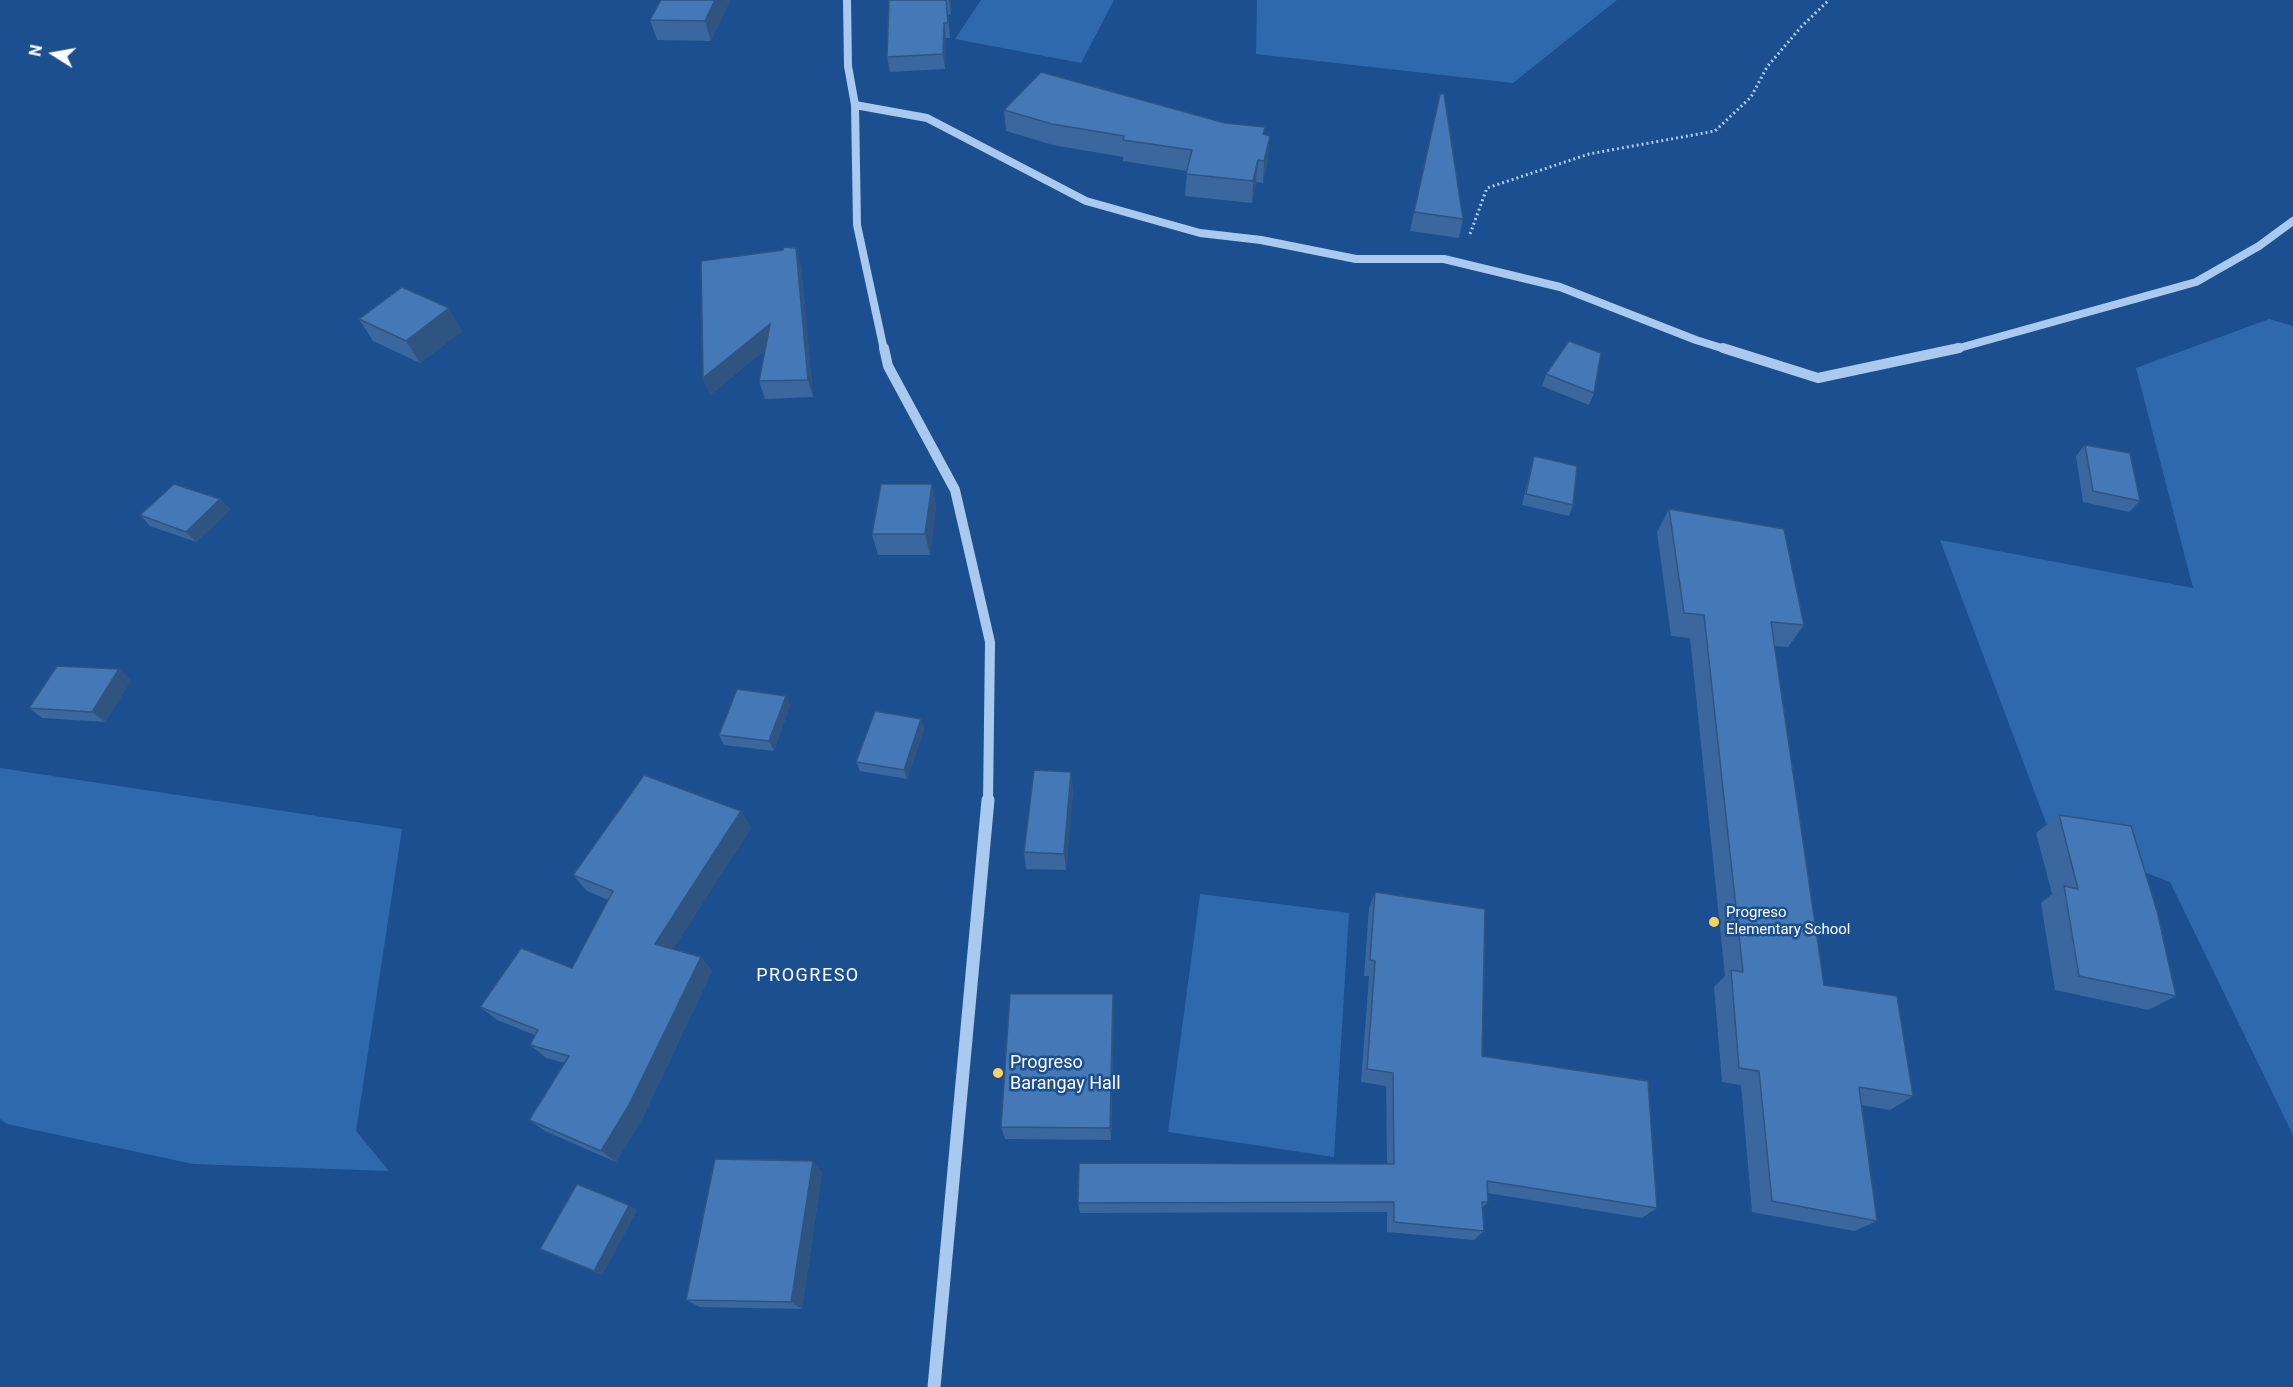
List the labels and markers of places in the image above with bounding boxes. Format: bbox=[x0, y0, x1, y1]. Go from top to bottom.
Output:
place label: Progreso Elementary School bbox=[1726, 904, 1850, 939]
marker: Progreso Elementary School bbox=[1707, 915, 1721, 929]
place label: Progreso Barangay Hall bbox=[1010, 1052, 1121, 1094]
marker: Progreso Barangay Hall bbox=[991, 1066, 1005, 1080]

